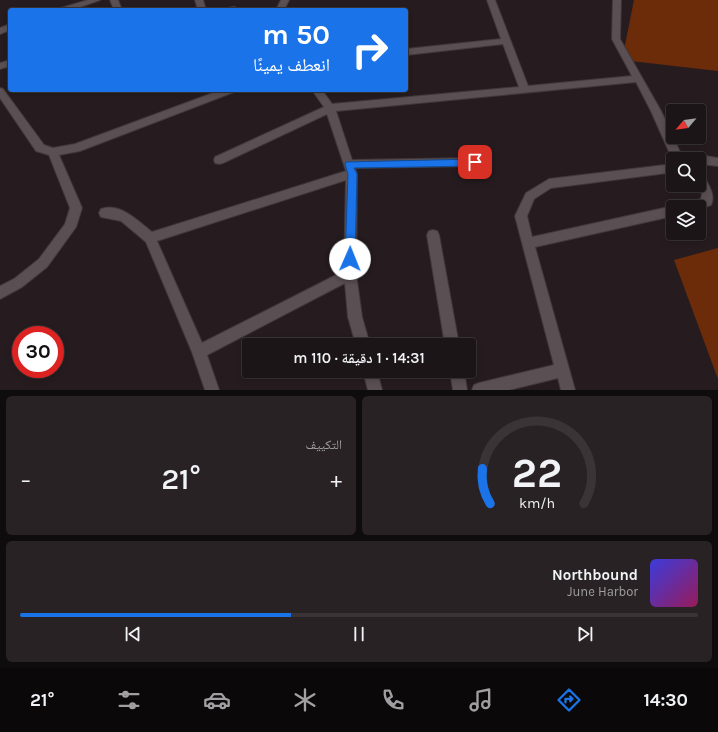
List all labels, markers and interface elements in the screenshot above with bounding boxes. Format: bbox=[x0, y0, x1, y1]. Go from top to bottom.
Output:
text: 50 m bbox=[262, 18, 330, 51]
icon: right bbox=[344, 24, 396, 76]
text: انعطف يمينًا bbox=[253, 54, 330, 76]
north arrow bbox=[666, 104, 706, 144]
map controls bbox=[666, 104, 706, 240]
pin bbox=[458, 145, 492, 179]
icon: arrive bbox=[464, 151, 486, 173]
button: search bbox=[666, 152, 706, 192]
button: layers bbox=[666, 200, 706, 240]
position arrow bbox=[329, 238, 371, 280]
speed limit sign: 30 bbox=[12, 326, 64, 378]
text: 14:31 · 1 دقيقة · 110 m bbox=[293, 349, 425, 367]
text: التكييف bbox=[306, 437, 342, 452]
text: 22 bbox=[512, 448, 562, 496]
text: 21° bbox=[161, 461, 201, 497]
text: − bbox=[20, 467, 32, 493]
text: + bbox=[330, 467, 342, 493]
text: km/h bbox=[519, 494, 555, 511]
text: Northbound bbox=[552, 566, 638, 584]
text: June Harbor bbox=[567, 584, 638, 599]
icon: previous bbox=[122, 623, 144, 645]
icon: pause bbox=[348, 623, 370, 645]
icon: next bbox=[574, 623, 596, 645]
icon: filters bbox=[115, 686, 143, 714]
icon: car bbox=[203, 686, 231, 714]
icon: climate bbox=[291, 686, 319, 714]
icon: phone bbox=[379, 686, 407, 714]
icon: music bbox=[467, 686, 495, 714]
icon: directions bbox=[555, 686, 583, 714]
text: 21° bbox=[30, 689, 54, 711]
text: 14:30 bbox=[643, 689, 688, 711]

